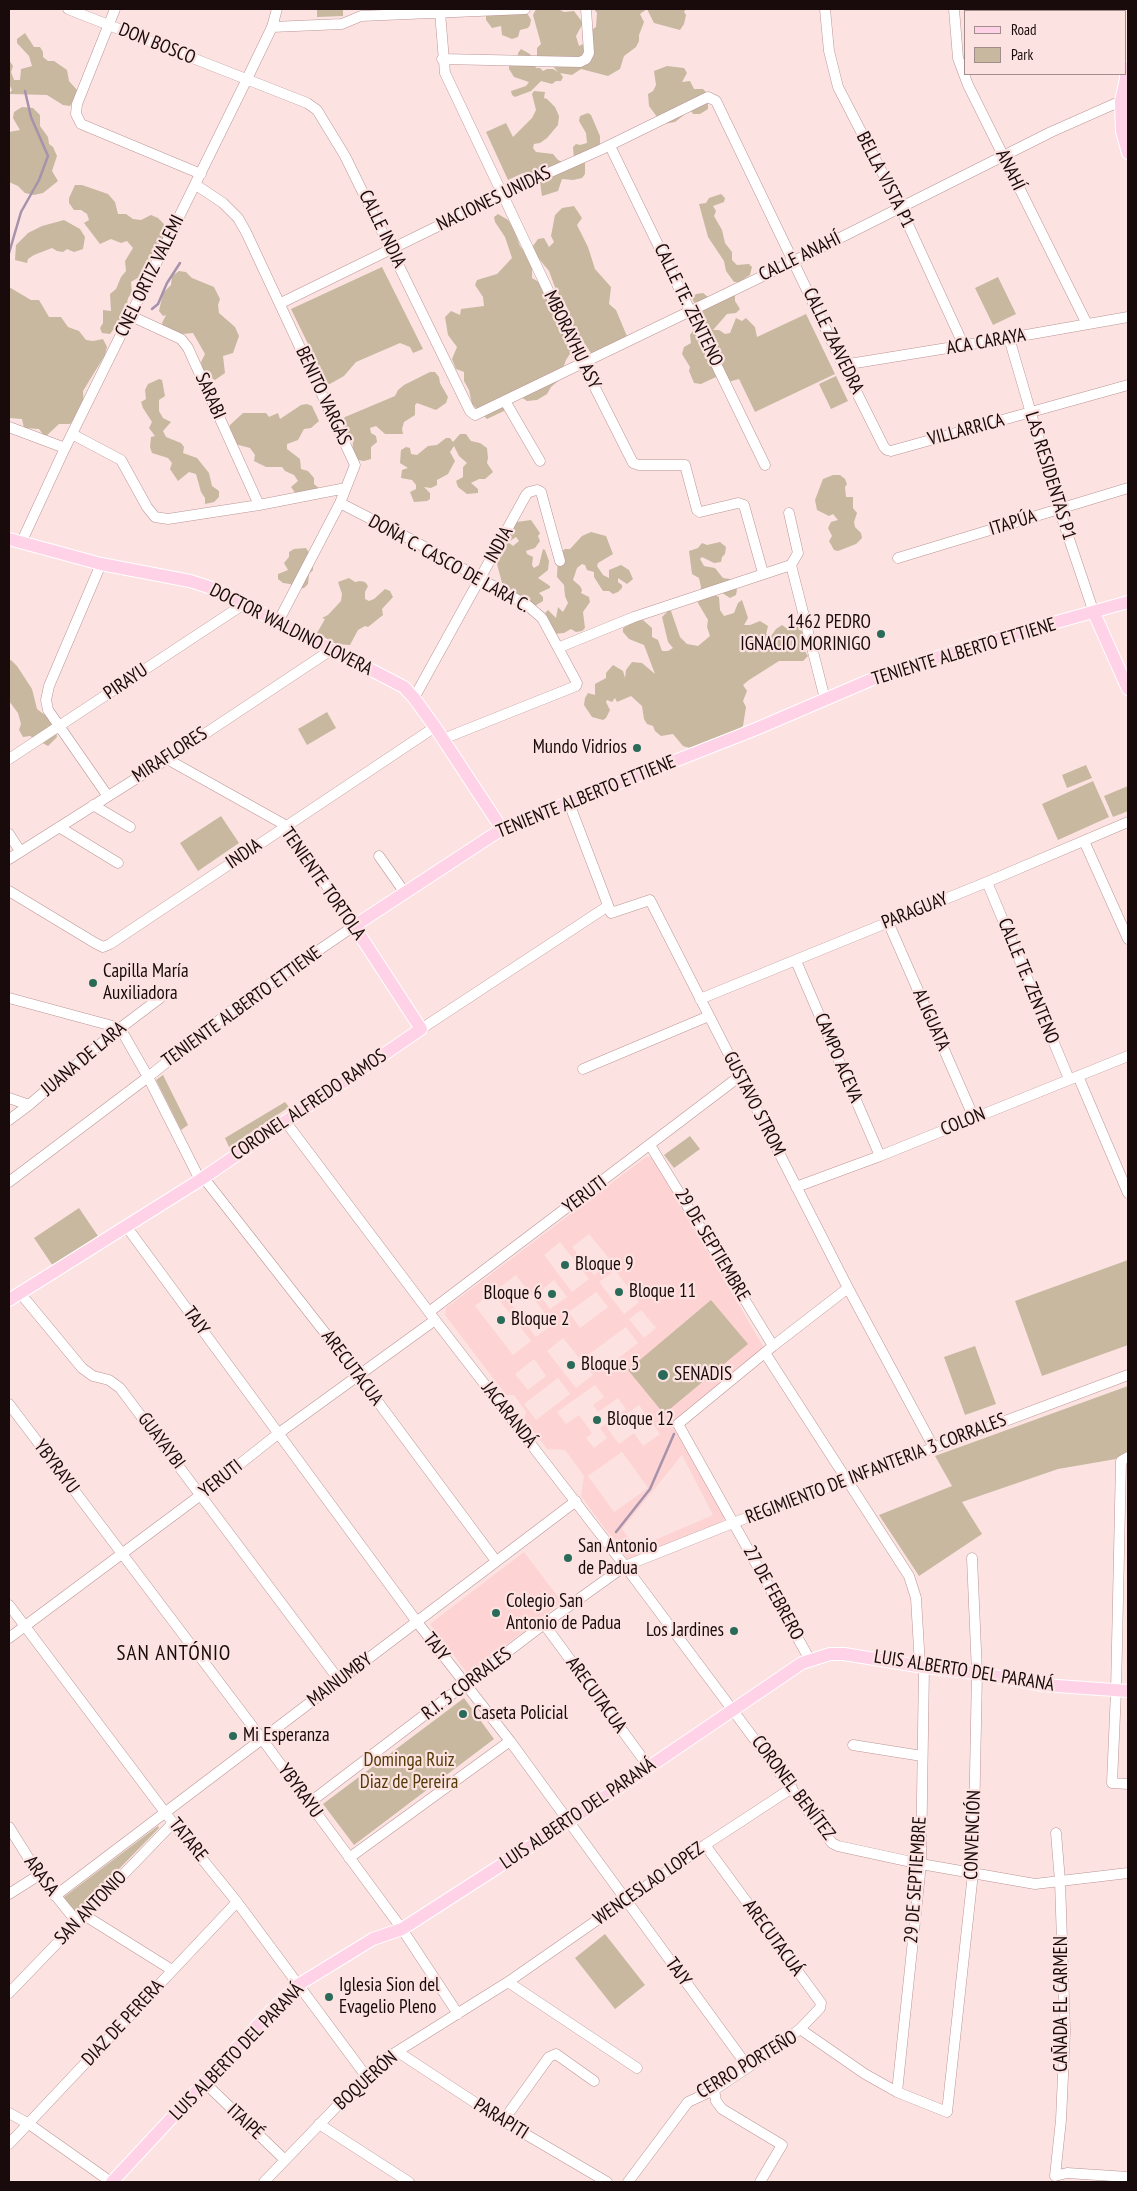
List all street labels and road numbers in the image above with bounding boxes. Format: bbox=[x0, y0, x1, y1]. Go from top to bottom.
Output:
street label: DON BOSCO bbox=[115, 18, 199, 70]
street label: BELLA VISTA P1 bbox=[851, 128, 919, 232]
street label: ANAHÍ bbox=[990, 146, 1030, 194]
street label: NACIONES UNIDAS bbox=[433, 162, 555, 236]
street label: CALLE INDIA bbox=[354, 187, 410, 271]
street label: CNEL ORTIZ VALEMI bbox=[111, 211, 189, 341]
street label: CALLE ANAHÍ bbox=[755, 227, 845, 287]
street label: CALLE TE. ZENTENO bbox=[649, 240, 727, 370]
street label: CALLE ZAAVEDRA bbox=[798, 284, 868, 398]
street label: MBORAYHU ASY bbox=[538, 287, 606, 393]
street label: ACA CARAYA bbox=[945, 324, 1027, 360]
street label: BENITO VARGAS bbox=[290, 343, 356, 449]
street label: SARABI bbox=[190, 369, 230, 423]
street label: VILLARRICA bbox=[925, 409, 1007, 451]
street label: LAS RESIDENTAS P1 bbox=[1020, 409, 1080, 543]
street label: ITAPÚA bbox=[987, 505, 1039, 541]
street label: DOÑA C. CASCO DE LARA C. bbox=[364, 510, 534, 618]
street label: INDIA bbox=[480, 523, 518, 567]
street label: DOCTOR WALDINO LOVERA bbox=[206, 579, 376, 681]
street label: TENIENTE ALBERTO ETTIENE bbox=[869, 613, 1059, 691]
street label: PIRAYU bbox=[100, 659, 152, 705]
street label: MIRAFLORES bbox=[128, 722, 212, 788]
street label: TENIENTE ALBERTO ETTIENE bbox=[493, 751, 679, 843]
street label: TENIENTE TORTOLA bbox=[276, 823, 370, 945]
street label: INDIA bbox=[222, 834, 266, 874]
street label: PARAGUAY bbox=[878, 887, 952, 935]
street label: CALLE TE. ZENTENO bbox=[992, 915, 1064, 1047]
street label: TENIENTE ALBERTO ETTIENE bbox=[158, 942, 326, 1072]
street label: ALIGUATA bbox=[907, 986, 955, 1054]
street label: CAMPO ACEVA bbox=[809, 1010, 867, 1106]
street label: JUANA DE LARA bbox=[37, 1017, 131, 1101]
street label: CORONEL ALFREDO RAMOS bbox=[227, 1044, 391, 1166]
street label: GUSTAVO STROM bbox=[718, 1048, 790, 1160]
street label: COLON bbox=[937, 1103, 989, 1141]
street label: YERUTI bbox=[559, 1171, 611, 1219]
street label: 29 DE SEPTIEMBRE bbox=[669, 1185, 755, 1305]
street label: TAJY bbox=[178, 1302, 214, 1340]
street label: ARECUTACUA bbox=[316, 1326, 388, 1410]
street label: JACARANDÁ bbox=[476, 1378, 542, 1452]
street label: GUAYAYBI bbox=[132, 1408, 190, 1474]
street label: REGIMIENTO DE INFANTERIA 3 CORRALES bbox=[742, 1409, 1010, 1529]
street label: YBYRAYU bbox=[28, 1436, 84, 1498]
street label: YERUTI bbox=[195, 1455, 247, 1503]
street label: 27 DE FEBRERO bbox=[738, 1542, 808, 1644]
street label: TAJY bbox=[418, 1628, 454, 1666]
street label: R.I. 3 CORRALES bbox=[418, 1643, 516, 1725]
street label: LUIS ALBERTO DEL PARANÁ bbox=[872, 1645, 1056, 1697]
street label: MAINUMBY bbox=[303, 1648, 377, 1712]
street label: ARECUTACUA bbox=[561, 1653, 631, 1737]
street label: CORONEL BENÍTEZ bbox=[746, 1731, 840, 1845]
street label: LUIS ALBERTO DEL PARANÁ bbox=[496, 1754, 660, 1874]
street label: YBYRAYU bbox=[273, 1759, 327, 1823]
street label: CONVENCIÓN bbox=[960, 1790, 986, 1880]
street label: TATARE bbox=[164, 1814, 212, 1866]
street label: 29 DE SEPTIEMBRE bbox=[900, 1816, 932, 1944]
street label: WENCESLAO LOPEZ bbox=[589, 1838, 709, 1930]
street label: ARASA bbox=[19, 1852, 63, 1900]
street label: SAN ANTONIO bbox=[50, 1866, 132, 1950]
street label: ARECUTACUÁ bbox=[738, 1896, 808, 1980]
street label: CAÑADA EL CARMEN bbox=[1051, 1936, 1073, 2072]
street label: TAJY bbox=[660, 1953, 696, 1991]
street label: DIAZ DE PERERA bbox=[77, 1975, 169, 2071]
street label: LUIS ALBERTO DEL PARANÁ bbox=[165, 1979, 309, 2125]
street label: CERRO PORTEÑO bbox=[693, 2026, 801, 2104]
street label: BOQUERÓN bbox=[330, 2047, 402, 2115]
street label: PARAPITI bbox=[469, 2093, 533, 2145]
street label: ITAIPÉ bbox=[222, 2099, 268, 2145]

